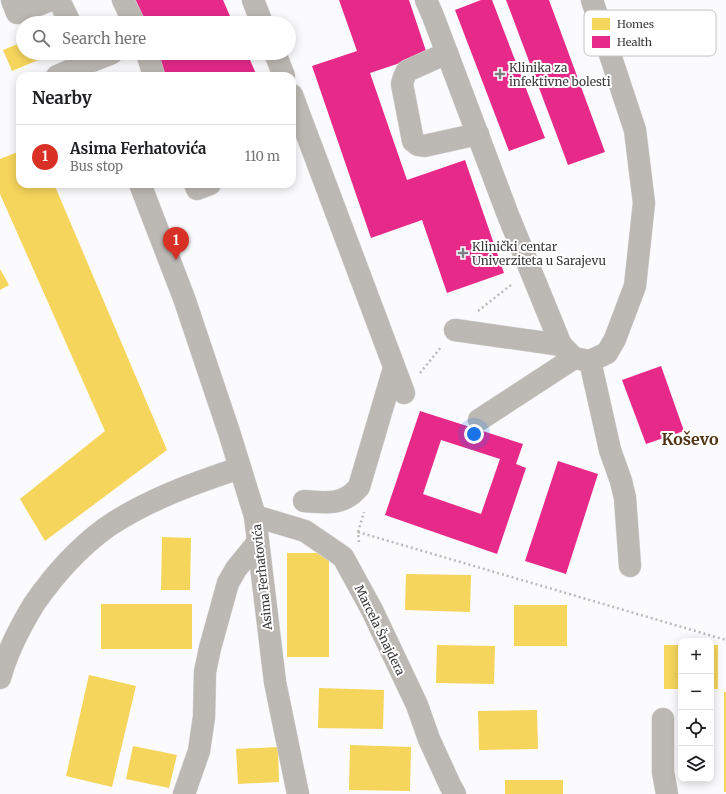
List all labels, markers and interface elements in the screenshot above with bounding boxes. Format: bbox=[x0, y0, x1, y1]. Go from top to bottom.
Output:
legend bbox=[584, 10, 716, 56]
search box bbox=[16, 16, 296, 60]
text: Homes bbox=[617, 17, 654, 31]
icon: search bbox=[30, 27, 52, 49]
text: Search here bbox=[62, 29, 146, 48]
text: Health bbox=[617, 35, 653, 49]
place label: Klinika za infektivne bolesti bbox=[509, 60, 611, 89]
marker: Klinika za infektivne bolesti bbox=[494, 68, 506, 80]
text: Nearby bbox=[32, 87, 92, 109]
text: Asima Ferhatovića bbox=[70, 139, 207, 158]
text: 1 bbox=[42, 148, 48, 165]
text: 110 m bbox=[245, 148, 280, 165]
text: Bus stop bbox=[70, 158, 123, 175]
pin: 1 bbox=[163, 227, 189, 260]
place label: Klinički centar Univerziteta u Sarajevu bbox=[472, 239, 606, 268]
marker: Klinički centar Univerziteta u Sarajevu bbox=[457, 247, 469, 259]
your location bbox=[464, 424, 484, 444]
district label: Koševo bbox=[662, 429, 719, 449]
street label: Asima Ferhatovića bbox=[249, 523, 275, 632]
street label: Marcela Šnajdera bbox=[352, 582, 410, 678]
map controls bbox=[678, 638, 714, 782]
button: + bbox=[678, 638, 714, 674]
button: − bbox=[678, 674, 714, 710]
button: locate bbox=[678, 710, 714, 746]
button: layers bbox=[678, 746, 714, 782]

